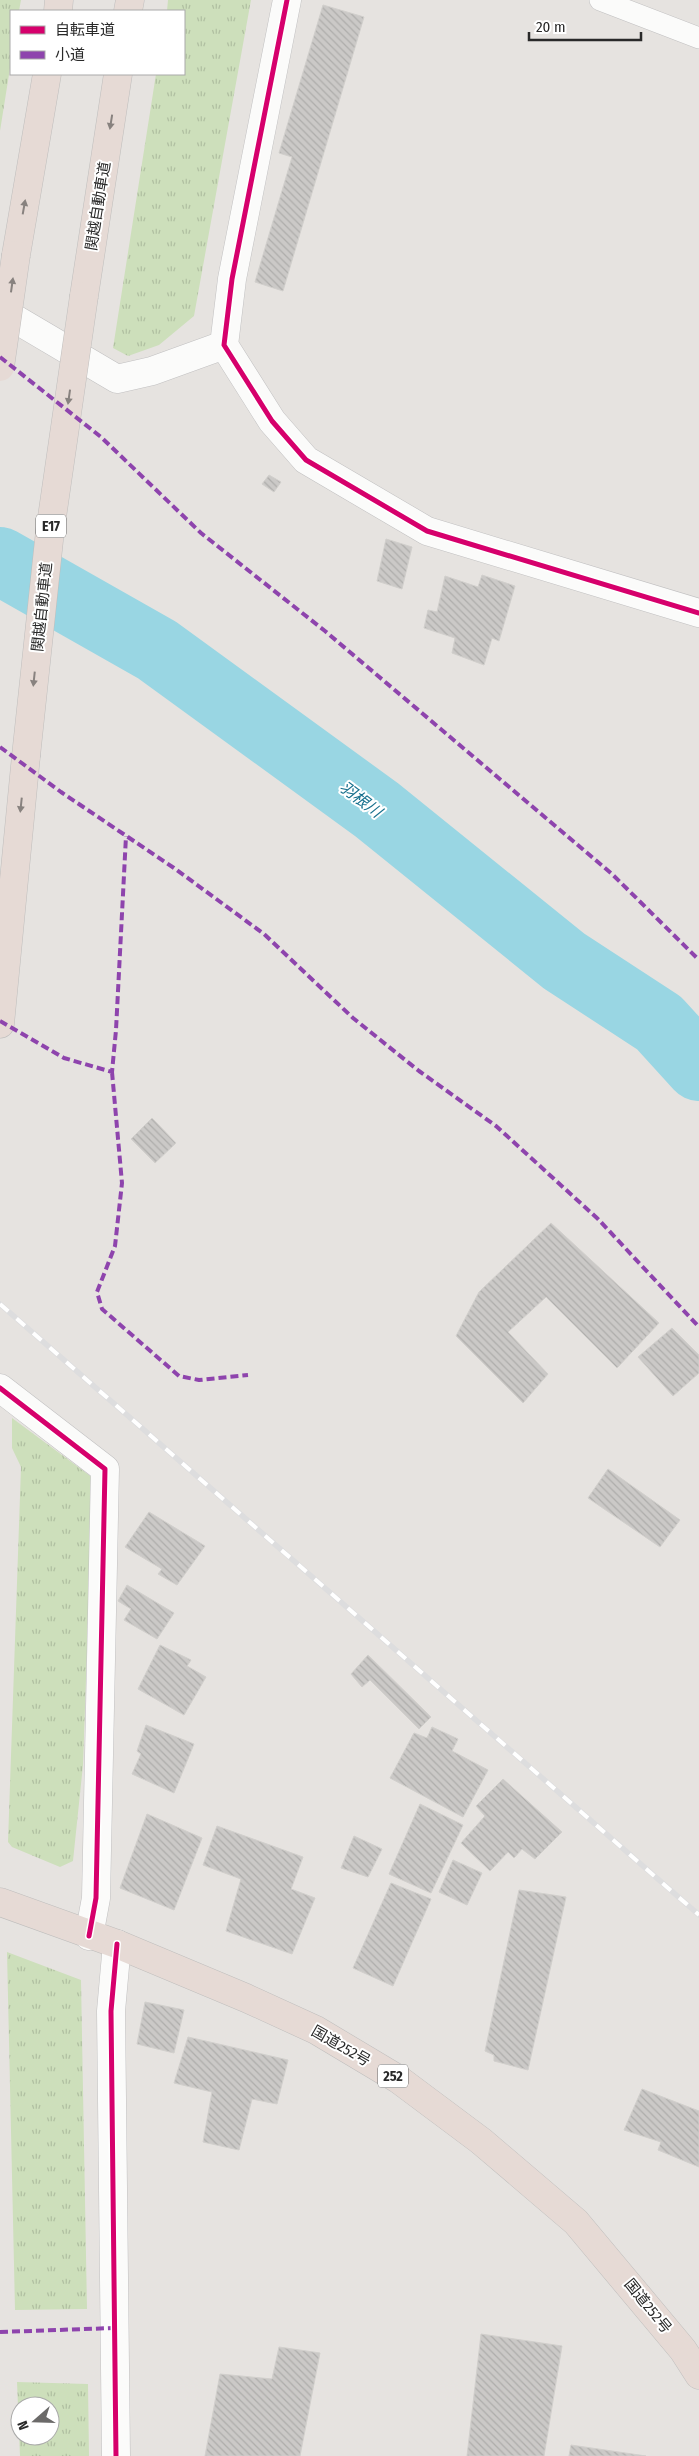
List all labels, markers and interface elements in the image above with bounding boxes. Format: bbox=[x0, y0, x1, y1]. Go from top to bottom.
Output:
legend bbox=[10, 10, 185, 75]
scale bar bbox=[529, 10, 642, 42]
text: 20 m bbox=[536, 18, 566, 36]
text: 自転車道 bbox=[55, 21, 115, 39]
text: 小道 bbox=[55, 46, 85, 64]
one-way arrow bbox=[106, 114, 114, 130]
street label: 関越自動車道 bbox=[82, 160, 114, 252]
one-way arrow bbox=[20, 199, 28, 215]
one-way arrow bbox=[8, 276, 16, 292]
one-way arrow bbox=[65, 389, 73, 405]
road number: E17 bbox=[36, 514, 66, 538]
street label: 関越自動車道 bbox=[28, 561, 56, 653]
one-way arrow bbox=[30, 672, 38, 688]
water label: 羽根川 bbox=[336, 777, 387, 823]
one-way arrow bbox=[17, 797, 25, 813]
street label: 国道252号 bbox=[308, 2022, 374, 2070]
road number: 252 bbox=[378, 2064, 408, 2088]
street label: 国道252号 bbox=[621, 2275, 675, 2337]
north arrow bbox=[10, 2396, 60, 2446]
text: N bbox=[14, 2418, 33, 2432]

